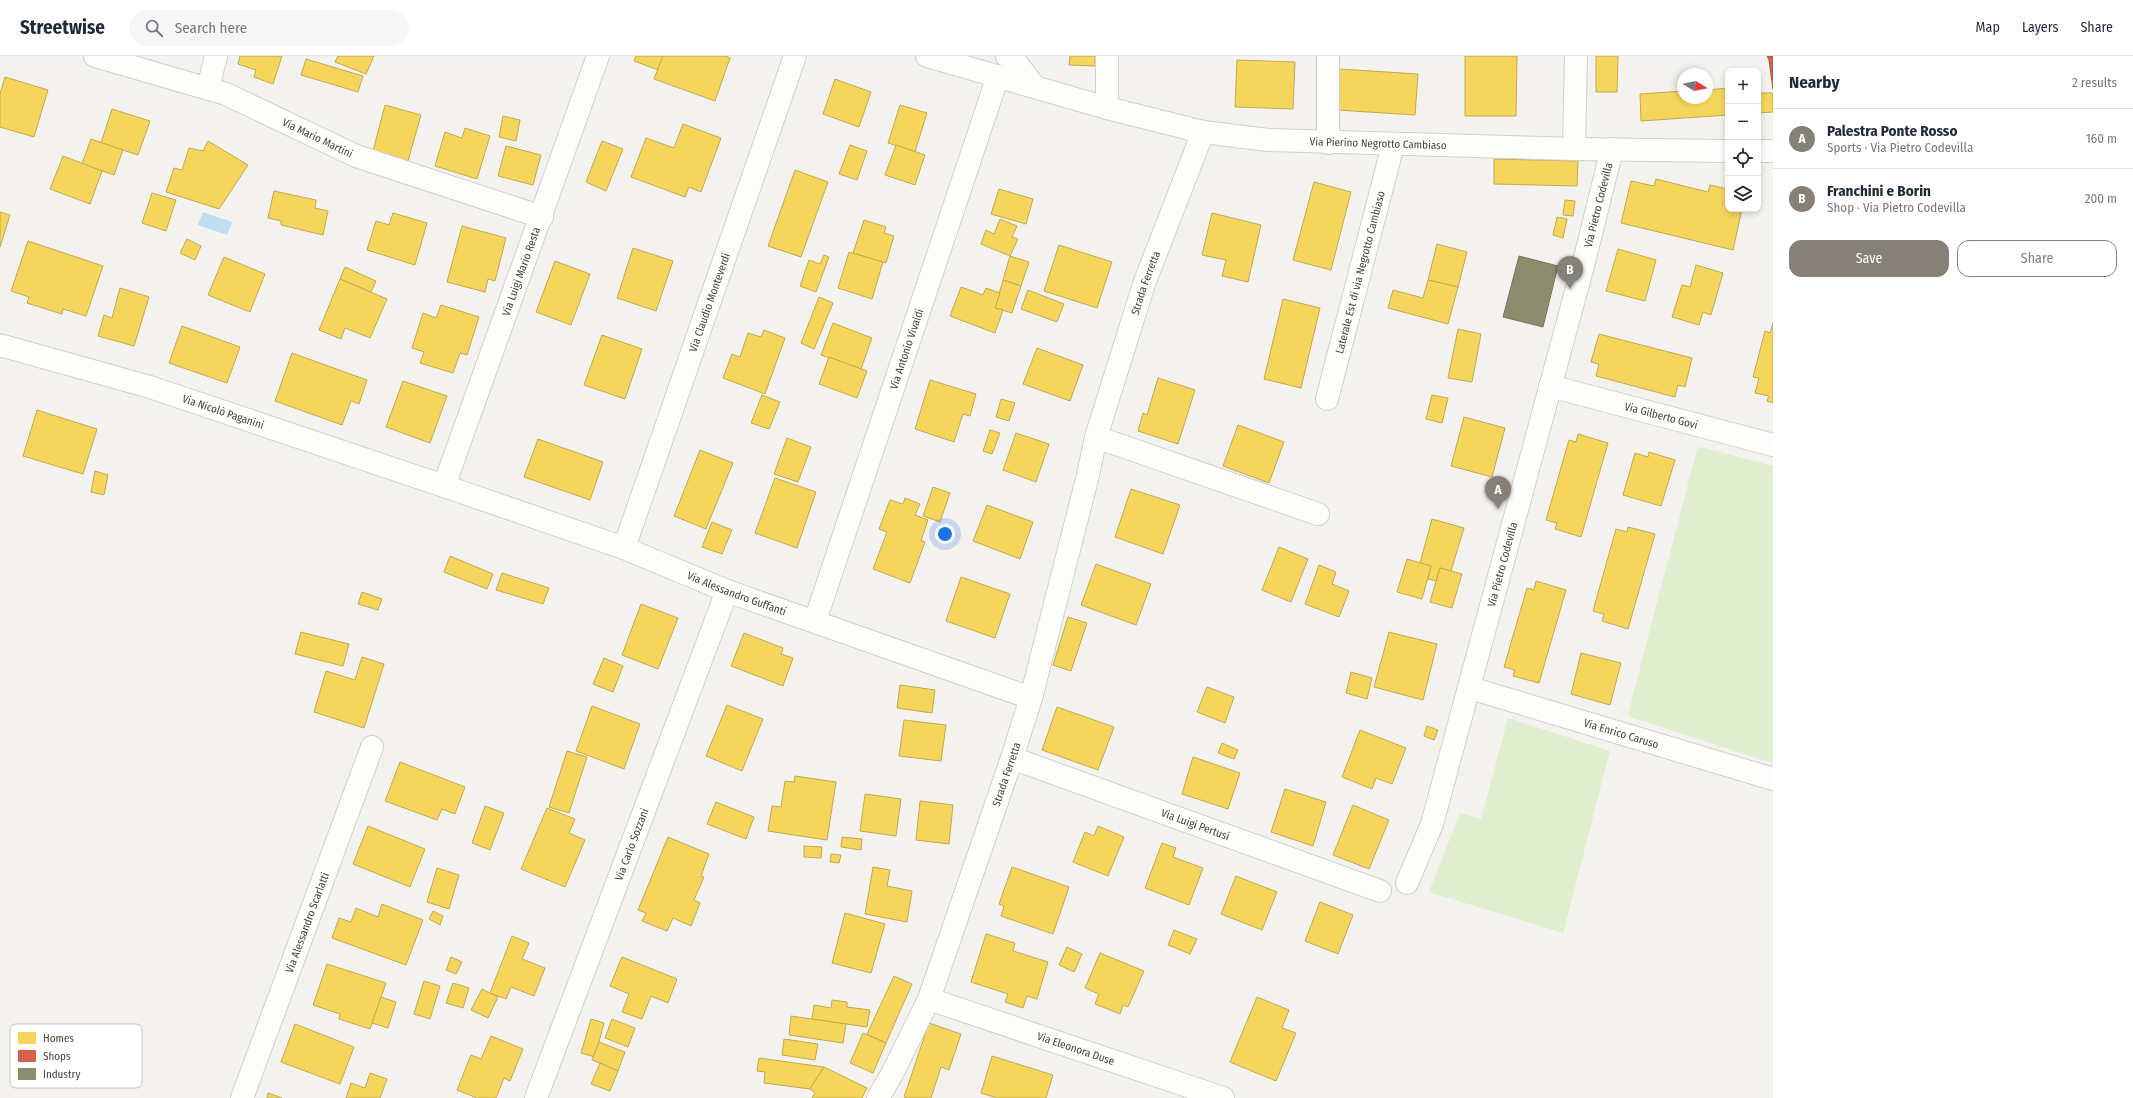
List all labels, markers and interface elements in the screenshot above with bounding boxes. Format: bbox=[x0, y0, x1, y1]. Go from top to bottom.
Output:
search box bbox=[129, 10, 409, 46]
text: Streetwise bbox=[20, 16, 105, 39]
icon: search bbox=[143, 17, 165, 39]
text: Search here bbox=[175, 19, 247, 37]
text: Map bbox=[1976, 19, 2000, 36]
text: Layers bbox=[2022, 19, 2058, 36]
text: Share bbox=[2080, 19, 2113, 36]
north arrow bbox=[1677, 68, 1713, 104]
map controls bbox=[1725, 68, 1761, 212]
button: + bbox=[1725, 68, 1761, 104]
text: Nearby bbox=[1789, 72, 1840, 93]
text: 2 results bbox=[2072, 75, 2117, 90]
button: − bbox=[1725, 104, 1761, 140]
street label: Via Mario Martini bbox=[280, 116, 355, 161]
text: Palestra Ponte Rosso bbox=[1827, 122, 1957, 140]
text: A bbox=[1798, 131, 1806, 146]
text: 160 m bbox=[2086, 131, 2117, 146]
street label: Via Pierino Negrotto Cambiaso bbox=[1309, 135, 1447, 152]
button: locate bbox=[1725, 140, 1761, 176]
text: Sports · Via Pietro Codevilla bbox=[1827, 140, 1973, 155]
street label: Via Pietro Codevilla bbox=[1582, 161, 1615, 249]
button: layers bbox=[1725, 176, 1761, 212]
text: Franchini e Borin bbox=[1827, 182, 1931, 200]
street label: Laterale Est di via Negrotto Cambiaso bbox=[1333, 189, 1388, 355]
text: B bbox=[1798, 191, 1806, 206]
text: 200 m bbox=[2085, 191, 2117, 206]
text: Shop · Via Pietro Codevilla bbox=[1827, 200, 1966, 215]
street label: Via Luigi Mario Resta bbox=[499, 225, 543, 318]
button: Save bbox=[1789, 240, 1949, 277]
button: Share bbox=[1957, 240, 2117, 277]
street label: Strada Ferretta bbox=[1129, 249, 1163, 317]
street label: Via Claudio Monteverdi bbox=[687, 251, 733, 354]
pin: B bbox=[1557, 256, 1583, 289]
street label: Via Antonio Vivaldi bbox=[887, 307, 926, 391]
street label: Via Nicolò Paganini bbox=[180, 392, 266, 432]
street label: Via Gilberto Govi bbox=[1623, 400, 1699, 432]
pin: A bbox=[1485, 476, 1511, 509]
street label: Via Pietro Codevilla bbox=[1485, 521, 1520, 608]
your location bbox=[935, 524, 955, 544]
street label: Via Alessandro Guffanti bbox=[685, 569, 788, 618]
street label: Via Enrico Caruso bbox=[1582, 717, 1660, 751]
street label: Strada Ferretta bbox=[990, 741, 1024, 808]
street label: Via Carlo Sozzani bbox=[613, 806, 652, 882]
street label: Via Luigi Pertusi bbox=[1159, 806, 1231, 843]
street label: Via Alessandro Scarlatti bbox=[283, 871, 332, 975]
legend bbox=[10, 1024, 142, 1088]
street label: Via Eleonora Duse bbox=[1035, 1030, 1116, 1068]
text: Homes bbox=[43, 1032, 74, 1045]
text: Shops bbox=[43, 1050, 71, 1063]
text: Industry bbox=[43, 1068, 80, 1081]

